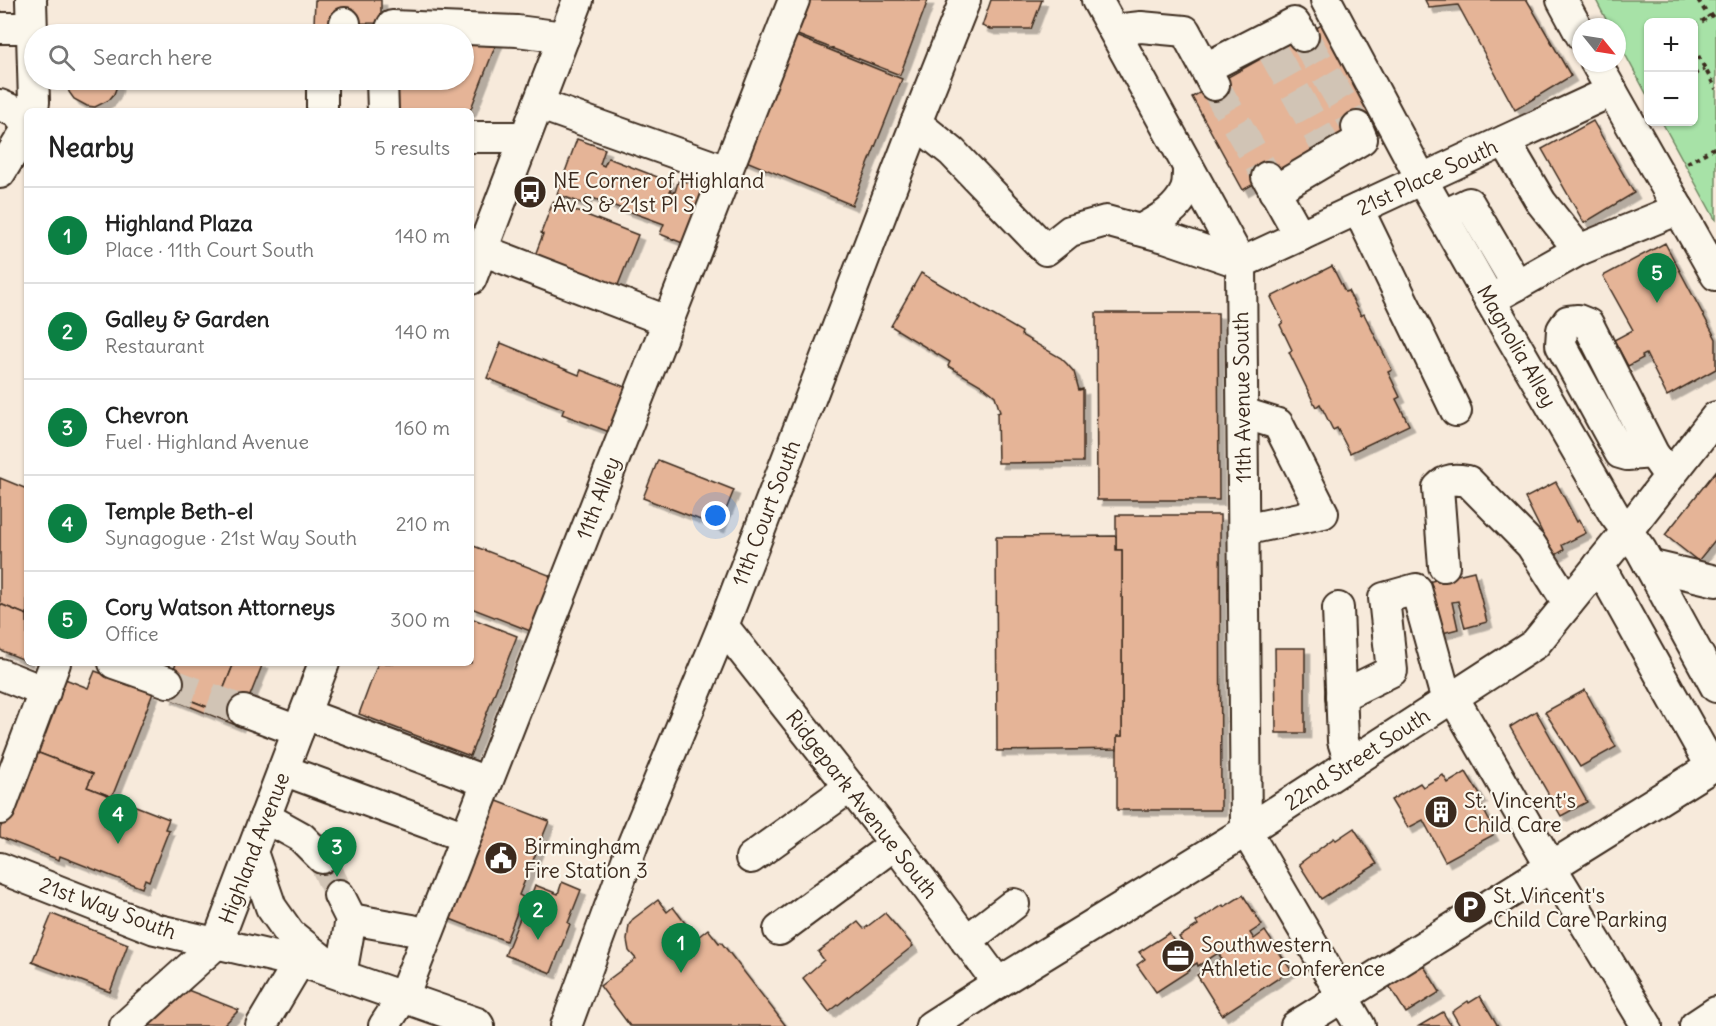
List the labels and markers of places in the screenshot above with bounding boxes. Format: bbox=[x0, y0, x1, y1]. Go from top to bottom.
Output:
place label: NE Corner of Highland Av S & 21st Pl S bbox=[553, 167, 764, 218]
bus stop icon: NE Corner of Highland Av S & 21st Pl S bbox=[512, 174, 548, 210]
pin: 5 bbox=[1638, 254, 1676, 303]
place label: St. Vincent's Child Care bbox=[1464, 787, 1576, 838]
pin: 4 bbox=[98, 794, 138, 844]
building icon: St. Vincent's Child Care bbox=[1423, 794, 1459, 830]
pin: 3 bbox=[318, 828, 356, 877]
place label: Birmingham Fire Station 3 bbox=[524, 833, 648, 884]
public building icon: Birmingham Fire Station 3 bbox=[483, 840, 519, 876]
place label: St. Vincent's Child Care Parking bbox=[1493, 882, 1668, 933]
parking icon: St. Vincent's Child Care Parking bbox=[1452, 889, 1488, 925]
pin: 2 bbox=[518, 890, 558, 940]
pin: 1 bbox=[662, 924, 700, 973]
place label: Southwestern Athletic Conference bbox=[1201, 931, 1385, 982]
office icon: Southwestern Athletic Conference bbox=[1160, 938, 1196, 974]

